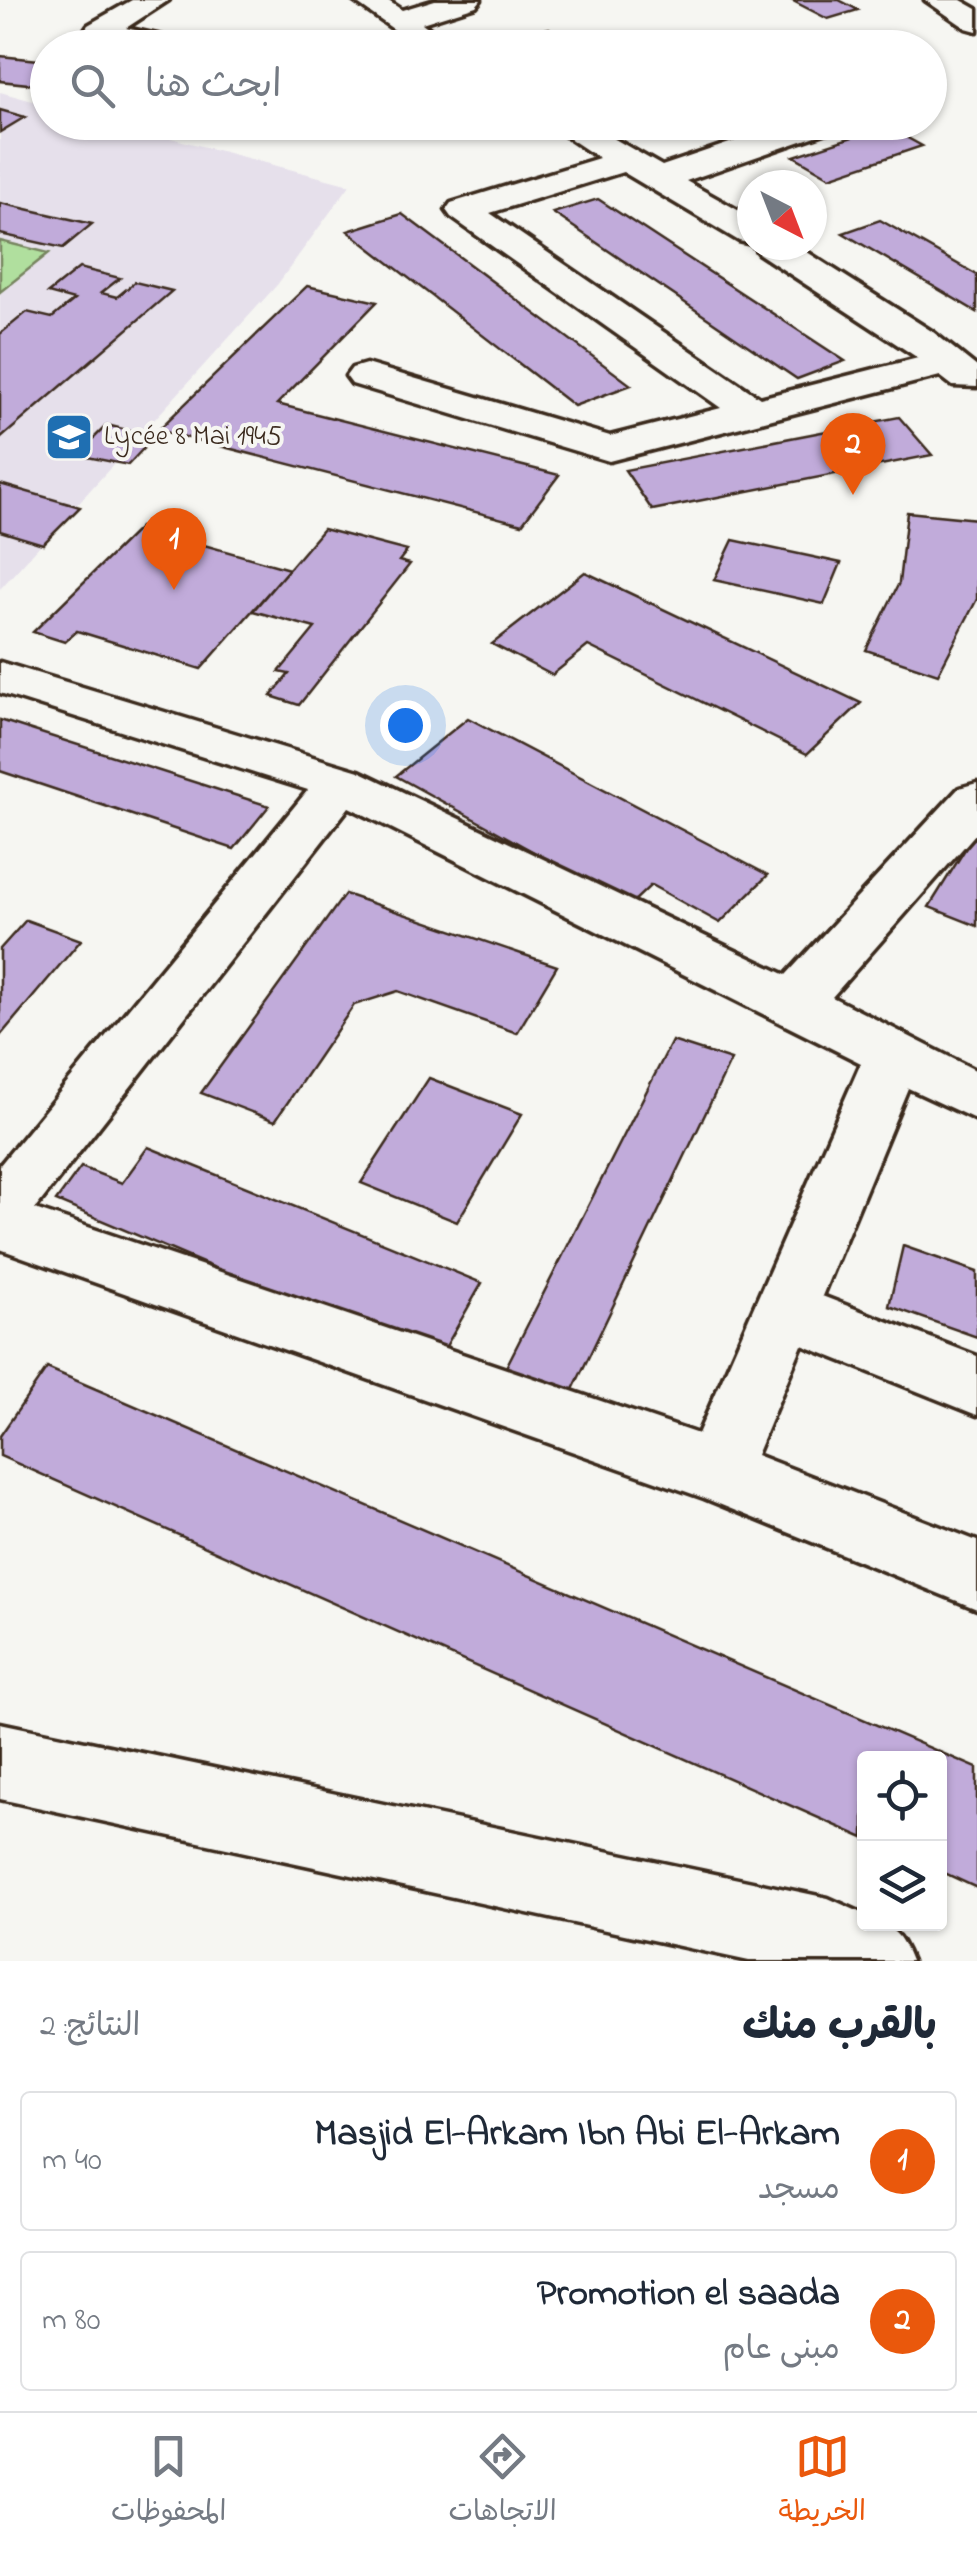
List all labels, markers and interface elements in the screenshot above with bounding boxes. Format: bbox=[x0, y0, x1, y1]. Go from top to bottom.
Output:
search box bbox=[30, 30, 947, 140]
icon: search bbox=[65, 58, 120, 113]
text: ابحث هنا bbox=[145, 59, 282, 115]
north arrow bbox=[737, 170, 827, 260]
school or university icon: Lycée 8 Mai 1945 bbox=[43, 411, 95, 463]
pin: 2 bbox=[820, 412, 886, 495]
place label: Lycée 8 Mai 1945 bbox=[104, 417, 282, 458]
pin: 1 bbox=[142, 508, 206, 590]
your location bbox=[380, 700, 431, 751]
map controls bbox=[857, 1751, 947, 1931]
button: locate bbox=[857, 1751, 947, 1841]
button: layers bbox=[857, 1841, 947, 1931]
text: بالقرب منك bbox=[742, 1997, 937, 2058]
text: النتائج: 2 bbox=[40, 2004, 140, 2051]
text: Masjid El-Arkam Ibn Abi El-Arkam bbox=[314, 2107, 840, 2163]
text: 40 m bbox=[42, 2138, 102, 2185]
text: 1 bbox=[897, 2138, 908, 2185]
text: مسجد bbox=[758, 2167, 840, 2214]
text: Promotion el saada bbox=[537, 2267, 840, 2323]
text: 80 m bbox=[42, 2298, 101, 2345]
text: 2 bbox=[895, 2298, 910, 2345]
text: مبنى عام bbox=[722, 2327, 840, 2374]
tab: المحفوظات bbox=[111, 2429, 226, 2535]
tab: الاتجاهات bbox=[448, 2429, 557, 2535]
tab: الخريطة bbox=[779, 2429, 866, 2535]

